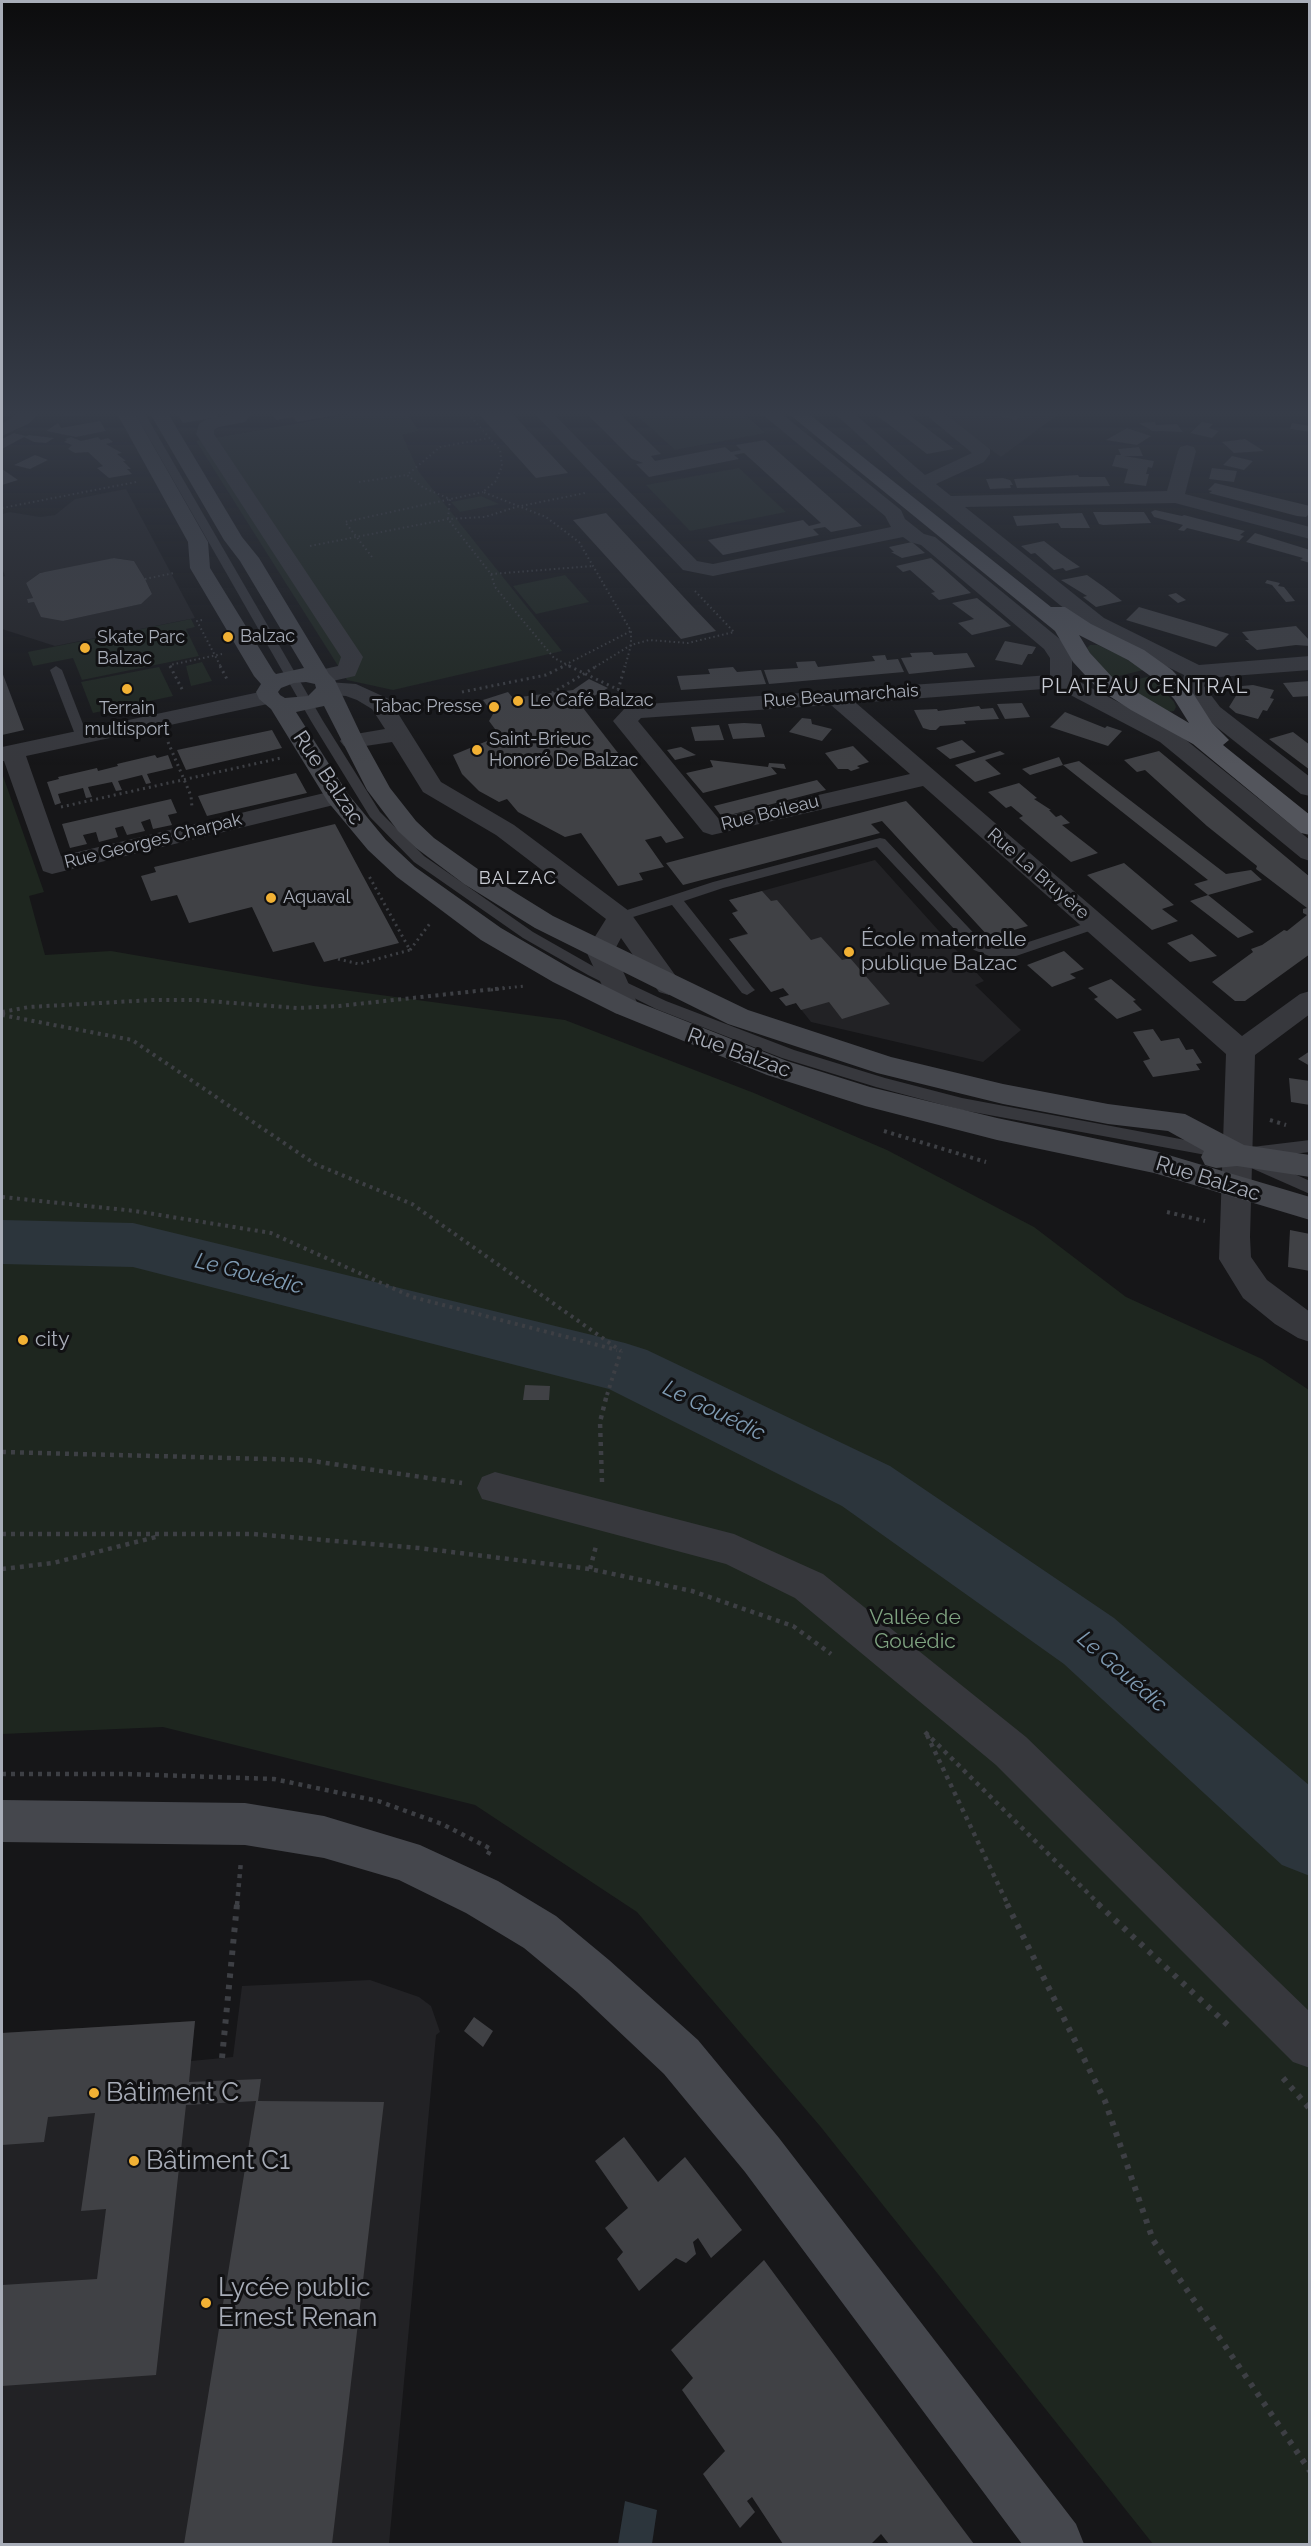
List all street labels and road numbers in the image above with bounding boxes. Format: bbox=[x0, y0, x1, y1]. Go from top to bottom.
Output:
street label: Rue Beaumarchais bbox=[763, 680, 919, 712]
street label: Rue Balzac bbox=[287, 726, 369, 830]
street label: Rue Boileau bbox=[719, 790, 821, 836]
street label: Rue Georges Charpak bbox=[62, 808, 244, 874]
street label: Rue La Bruyère bbox=[983, 824, 1093, 924]
street label: Rue Balzac bbox=[684, 1023, 794, 1083]
street label: Rue Balzac bbox=[1153, 1151, 1263, 1207]

